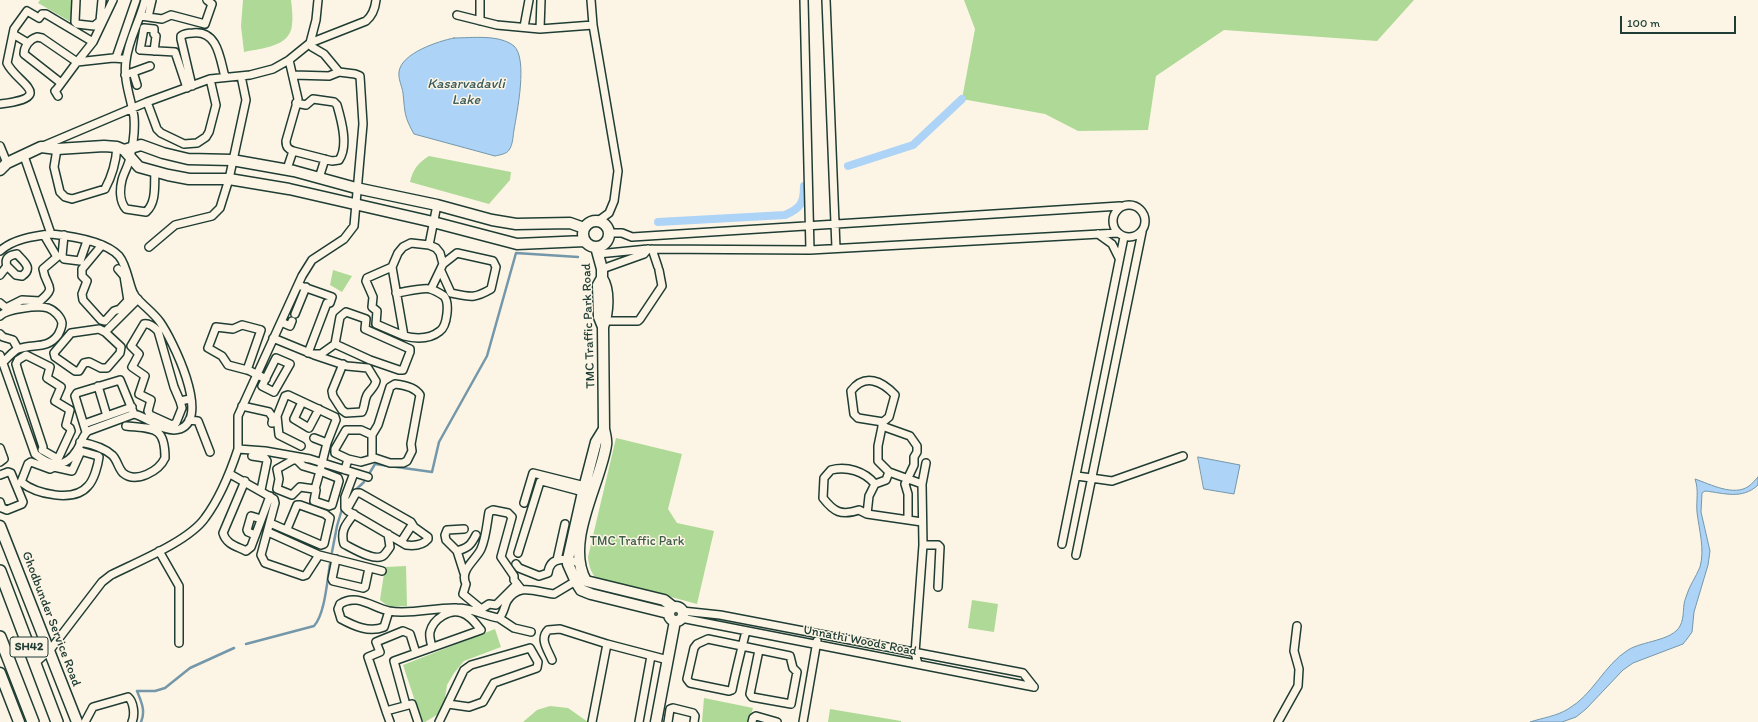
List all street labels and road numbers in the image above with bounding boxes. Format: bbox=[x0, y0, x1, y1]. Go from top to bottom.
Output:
street label: TMC Traffic Park Road bbox=[579, 263, 599, 389]
street label: Ghodbunder Service Road bbox=[18, 549, 84, 689]
street label: Unnathi Woods Road bbox=[802, 622, 918, 660]
road number: SH42 bbox=[10, 637, 48, 657]

